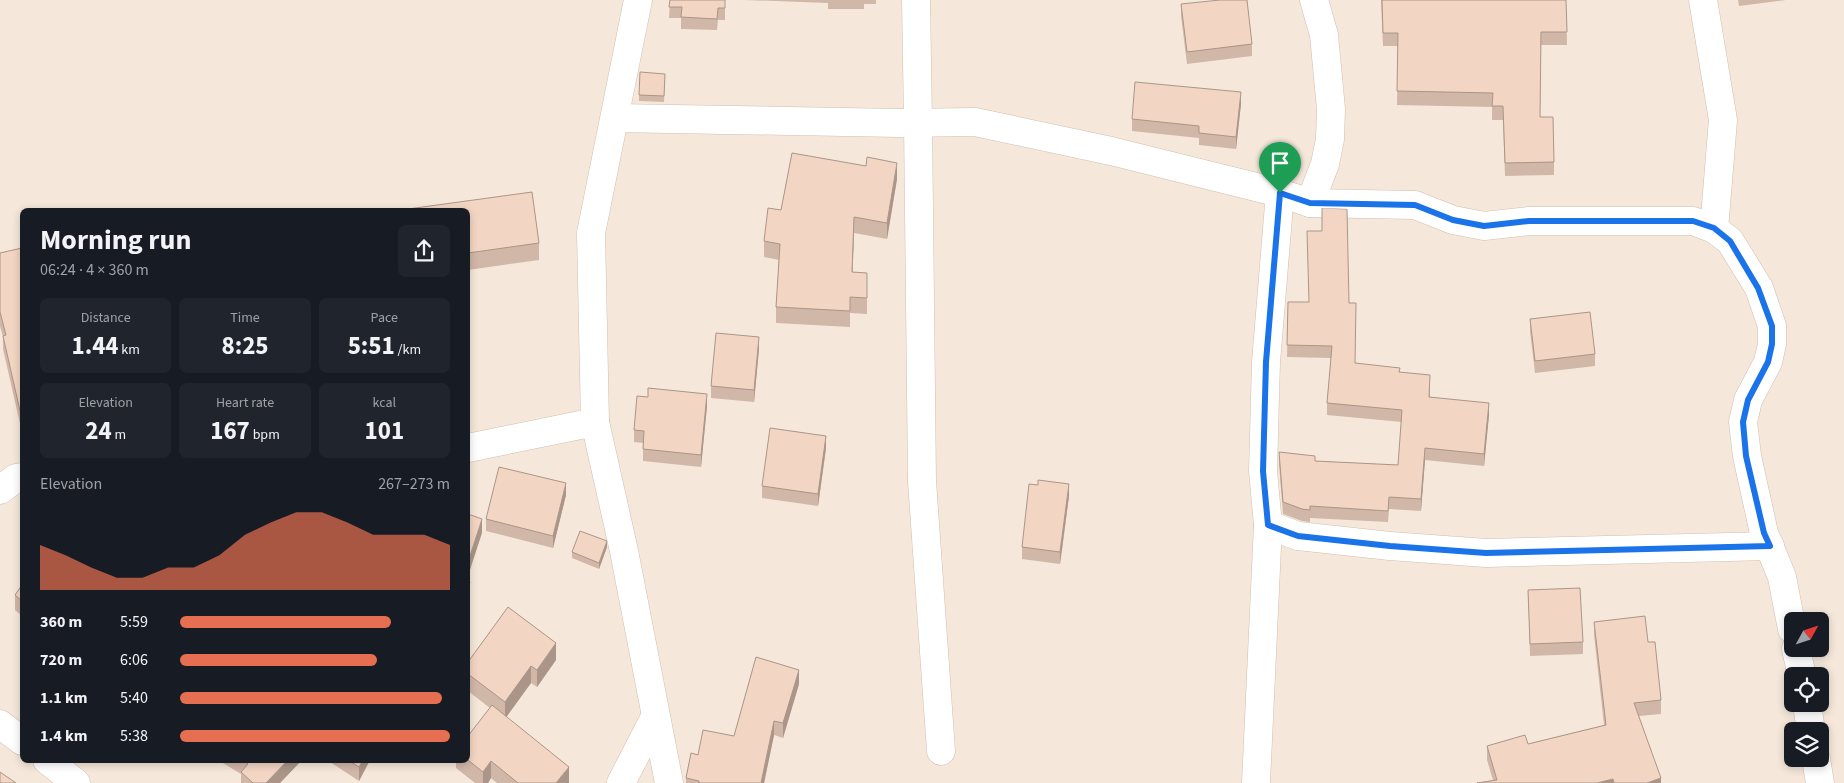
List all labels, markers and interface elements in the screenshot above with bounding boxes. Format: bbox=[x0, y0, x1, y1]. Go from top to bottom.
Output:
pin bbox=[1259, 142, 1301, 193]
icon: arrive bbox=[1266, 149, 1294, 177]
text: Morning run bbox=[40, 220, 191, 260]
button: share bbox=[398, 225, 450, 277]
text: 06:24 · 4 × 360 m bbox=[40, 259, 149, 281]
text: Distance bbox=[81, 308, 131, 328]
text: Time bbox=[230, 308, 260, 328]
text: Pace bbox=[371, 308, 398, 328]
text: 1.44 bbox=[71, 328, 119, 364]
text: 8:25 bbox=[221, 328, 269, 364]
text: 5:51 bbox=[348, 328, 395, 364]
text: km bbox=[119, 340, 140, 360]
text: /km bbox=[395, 340, 421, 360]
text: Elevation bbox=[78, 393, 133, 413]
text: Heart rate bbox=[216, 393, 274, 413]
text: kcal bbox=[373, 393, 396, 413]
text: 24 bbox=[85, 413, 112, 449]
text: 167 bbox=[210, 413, 250, 449]
text: 101 bbox=[365, 413, 404, 449]
text: m bbox=[112, 425, 126, 445]
text: bpm bbox=[250, 425, 280, 445]
text: Elevation bbox=[40, 473, 102, 495]
text: 267–273 m bbox=[378, 473, 450, 495]
text: 360 m bbox=[40, 611, 82, 633]
text: 5:59 bbox=[120, 611, 148, 633]
north arrow bbox=[1784, 612, 1829, 658]
map controls bbox=[1784, 612, 1829, 767]
text: 720 m bbox=[40, 649, 82, 671]
text: 6:06 bbox=[120, 649, 148, 671]
button: locate bbox=[1784, 667, 1829, 712]
text: 1.1 km bbox=[40, 687, 87, 709]
text: 5:40 bbox=[120, 687, 148, 709]
button: layers bbox=[1784, 722, 1829, 767]
text: 1.4 km bbox=[40, 725, 87, 747]
text: 5:38 bbox=[120, 725, 148, 747]

